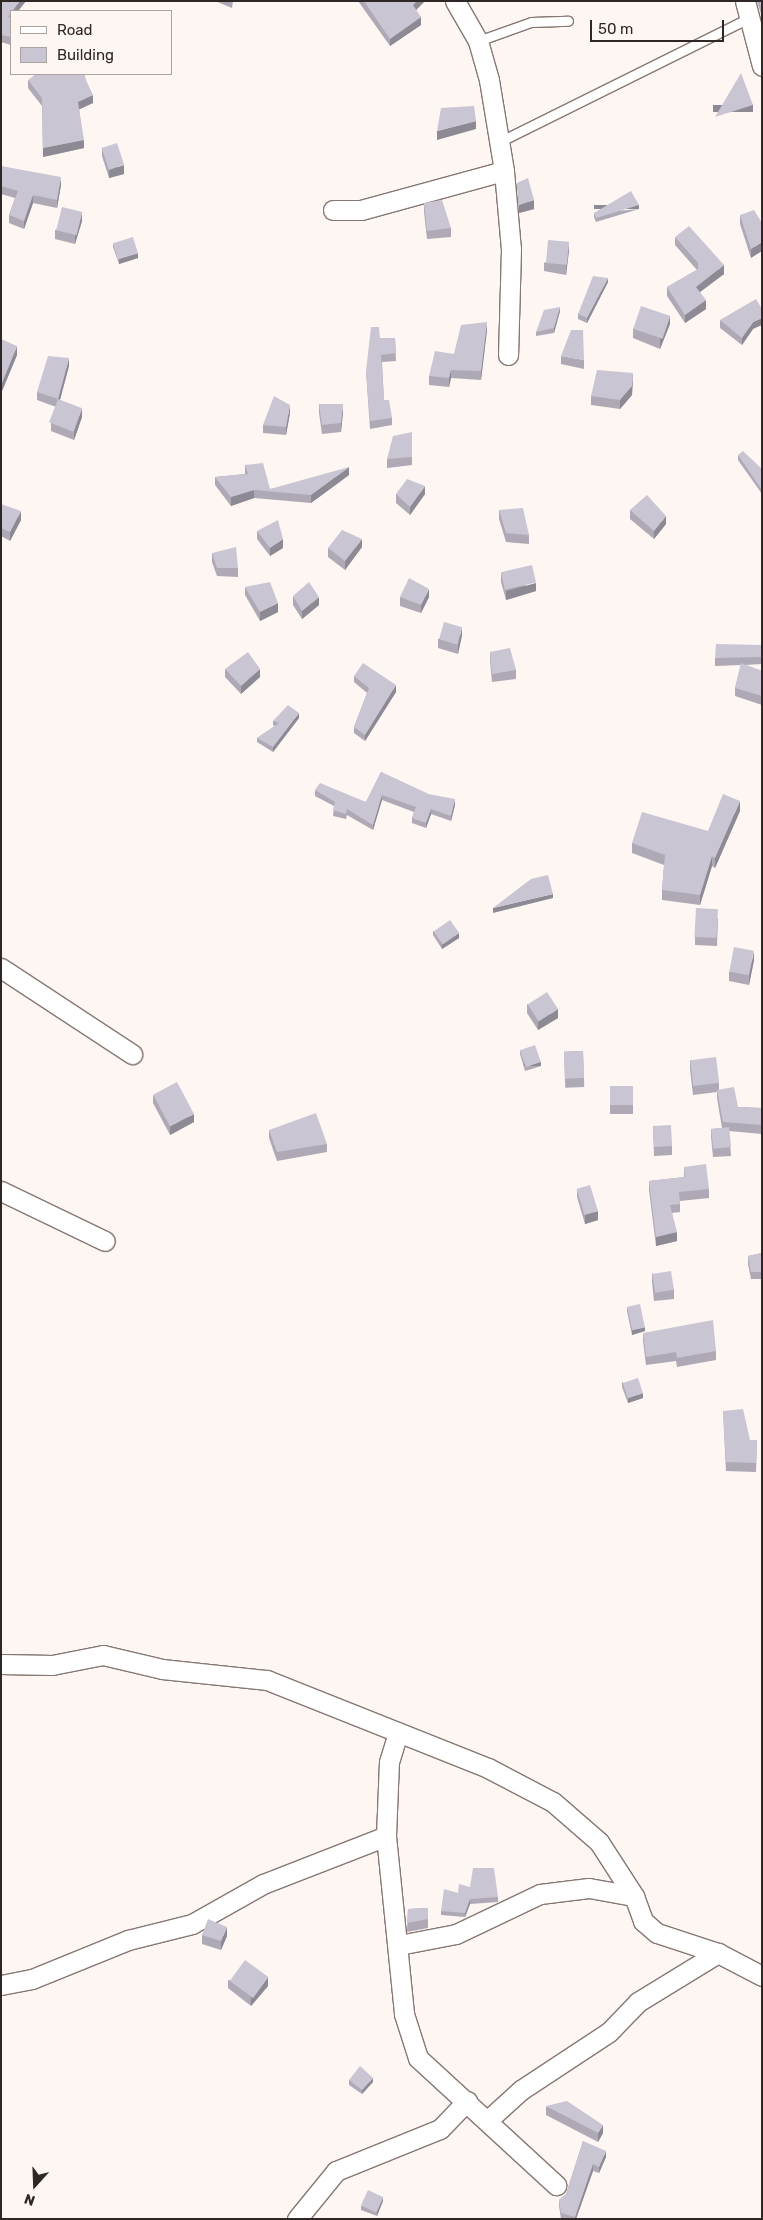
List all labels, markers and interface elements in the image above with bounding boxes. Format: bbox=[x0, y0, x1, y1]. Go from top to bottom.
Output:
legend bbox=[10, 10, 172, 75]
scale bar bbox=[593, 10, 727, 42]
text: 50 m bbox=[598, 20, 633, 38]
text: Road bbox=[57, 21, 93, 39]
text: Building bbox=[57, 46, 114, 64]
north arrow bbox=[10, 2160, 60, 2210]
text: N bbox=[22, 2190, 37, 2209]

